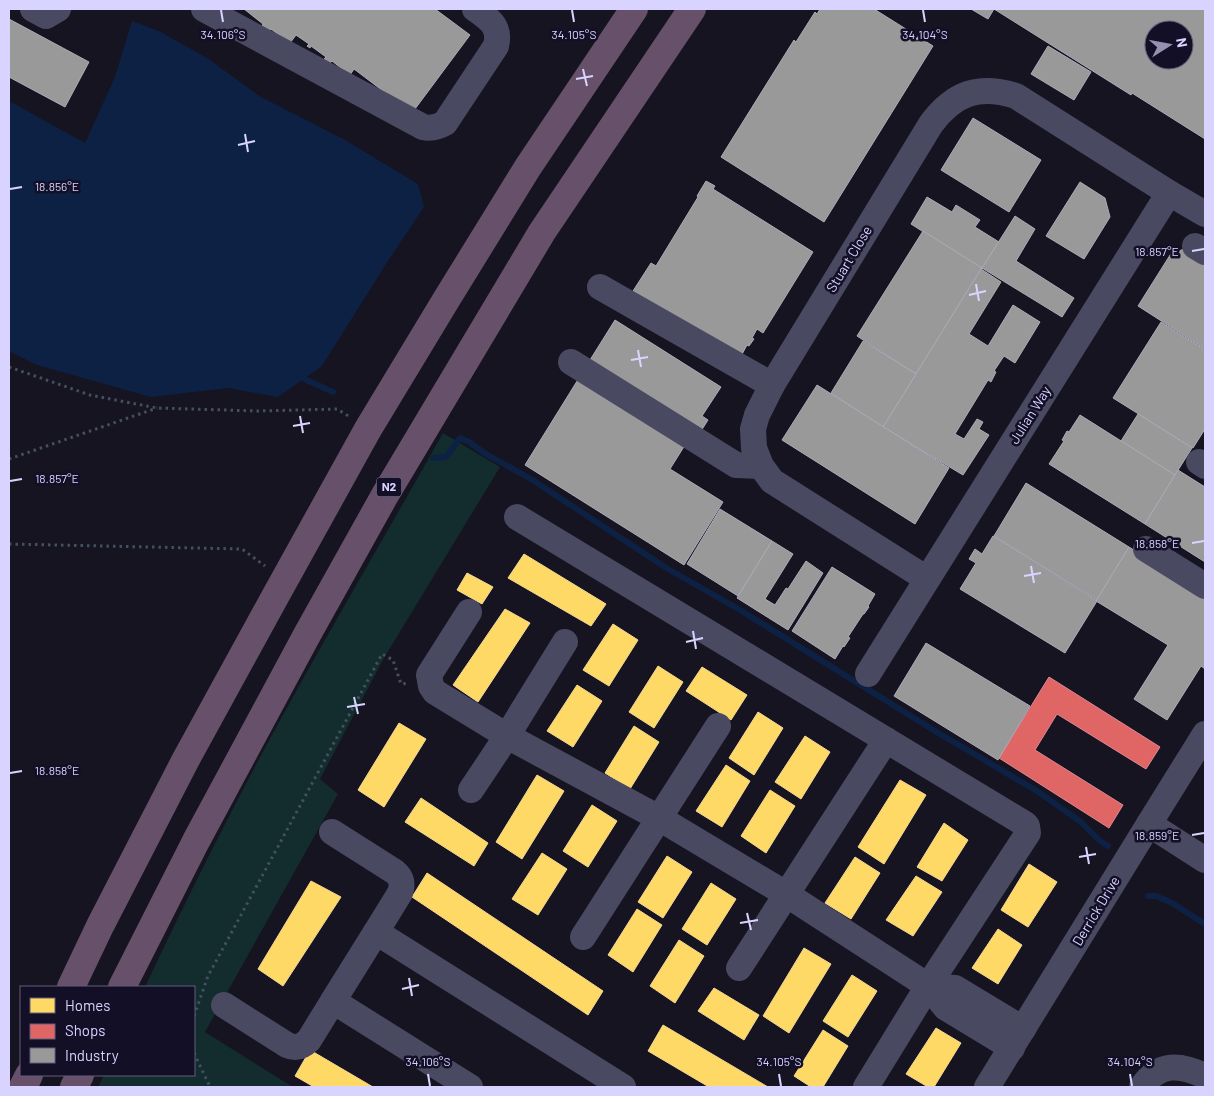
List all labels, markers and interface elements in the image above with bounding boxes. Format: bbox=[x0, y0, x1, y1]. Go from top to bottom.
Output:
north arrow bbox=[1144, 20, 1194, 70]
text: 34.106°S bbox=[201, 27, 245, 41]
text: 34.105°S bbox=[552, 27, 596, 41]
text: 34.104°S bbox=[902, 27, 948, 41]
text: N bbox=[1173, 36, 1191, 49]
text: 18.856°E bbox=[35, 179, 79, 193]
street label: Stuart Close bbox=[822, 222, 875, 295]
text: 18.857°E bbox=[1135, 244, 1179, 258]
street label: Julian Way bbox=[1005, 382, 1054, 447]
text: 18.857°E bbox=[35, 471, 79, 485]
road number: N2 bbox=[376, 478, 402, 497]
text: 18.858°E bbox=[1135, 536, 1179, 550]
text: 18.858°E bbox=[35, 763, 79, 777]
text: 18.859°E bbox=[1135, 828, 1179, 842]
street label: Derrick Drive bbox=[1068, 873, 1123, 949]
legend bbox=[20, 986, 195, 1076]
text: Homes bbox=[65, 996, 110, 1014]
text: Shops bbox=[65, 1021, 105, 1039]
text: Industry bbox=[65, 1046, 119, 1064]
text: 34.106°S bbox=[406, 1054, 450, 1068]
text: 34.105°S bbox=[757, 1054, 801, 1068]
text: 34.104°S bbox=[1107, 1054, 1153, 1068]

